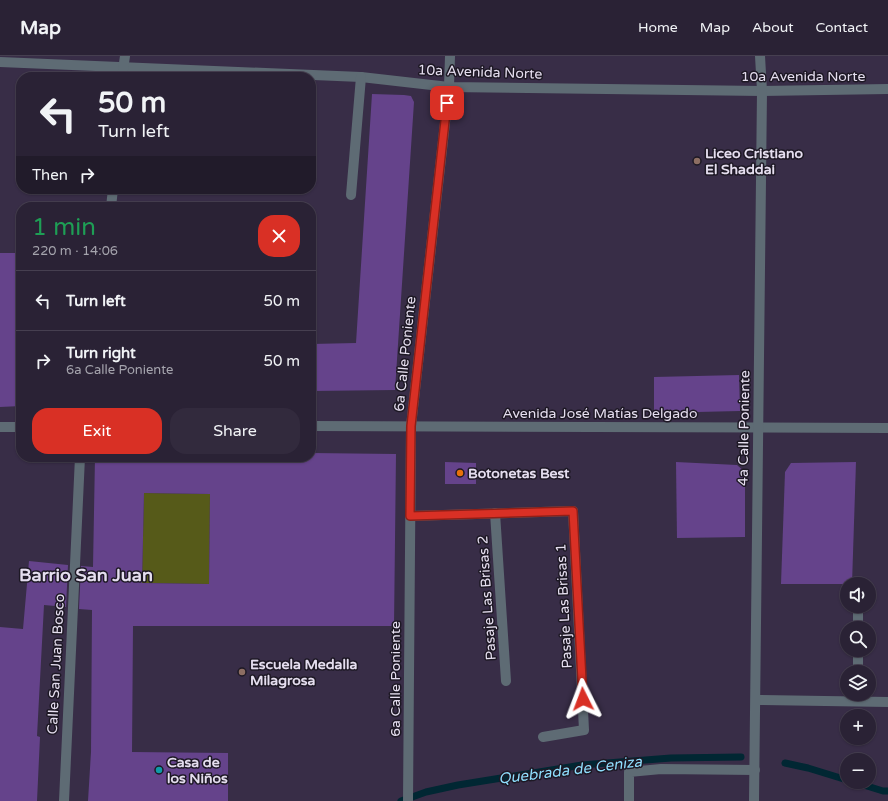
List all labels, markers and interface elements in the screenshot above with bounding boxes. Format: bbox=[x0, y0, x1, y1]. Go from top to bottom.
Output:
text: Map bbox=[20, 17, 61, 39]
text: Home bbox=[638, 19, 678, 36]
text: Map bbox=[700, 19, 730, 36]
text: About bbox=[752, 19, 794, 36]
text: Contact bbox=[816, 19, 868, 36]
street label: 10a Avenida Norte bbox=[417, 61, 543, 83]
street label: 10a Avenida Norte bbox=[741, 68, 865, 85]
text: 50 m bbox=[98, 86, 166, 120]
pin bbox=[430, 86, 464, 120]
icon: left bbox=[32, 88, 84, 140]
icon: arrive bbox=[436, 92, 458, 114]
text: Turn left bbox=[98, 120, 170, 142]
place label: Liceo Cristiano El Shaddai bbox=[705, 145, 803, 178]
marker: Liceo Cristiano El Shaddai bbox=[692, 156, 702, 166]
icon: right bbox=[76, 164, 98, 186]
text: Then bbox=[32, 166, 68, 184]
text: 1 min bbox=[32, 213, 96, 242]
button: close bbox=[258, 215, 300, 257]
text: 220 m · 14:06 bbox=[32, 243, 118, 259]
icon: left bbox=[32, 290, 54, 312]
text: Turn left bbox=[66, 292, 126, 310]
text: 50 m bbox=[263, 292, 300, 310]
street label: 6a Calle Poniente bbox=[391, 296, 420, 412]
text: Turn right bbox=[66, 344, 136, 362]
icon: right bbox=[32, 350, 54, 372]
text: 50 m bbox=[263, 352, 300, 370]
text: 6a Calle Poniente bbox=[66, 362, 173, 378]
street label: 4a Calle Poniente bbox=[734, 370, 754, 486]
street label: Avenida José Matías Delgado bbox=[503, 405, 697, 422]
button: Exit bbox=[32, 408, 162, 454]
button: Share bbox=[170, 408, 300, 454]
place label: Botonetas Best bbox=[468, 465, 570, 482]
marker: Botonetas Best bbox=[455, 468, 465, 478]
street label: Pasaje Las Brisas 2 bbox=[474, 535, 500, 661]
street label: Pasaje Las Brisas 1 bbox=[552, 543, 576, 669]
district label: Barrio San Juan bbox=[19, 564, 153, 586]
map controls bbox=[840, 577, 876, 789]
button: sound bbox=[840, 577, 876, 613]
street label: Calle San Juan Bosco bbox=[44, 593, 68, 735]
street label: 6a Calle Poniente bbox=[387, 621, 404, 737]
button: search bbox=[840, 621, 876, 657]
place label: Escuela Medalla Milagrosa bbox=[250, 656, 357, 689]
button: layers bbox=[840, 665, 876, 701]
marker: Escuela Medalla Milagrosa bbox=[237, 667, 247, 677]
position arrow bbox=[562, 678, 604, 720]
button: + bbox=[840, 709, 876, 745]
water label: Quebrada de Ceniza bbox=[497, 752, 643, 788]
button: − bbox=[840, 753, 876, 789]
place label: Casa de los Niños bbox=[167, 754, 228, 787]
marker: Casa de los Niños bbox=[154, 765, 164, 775]

